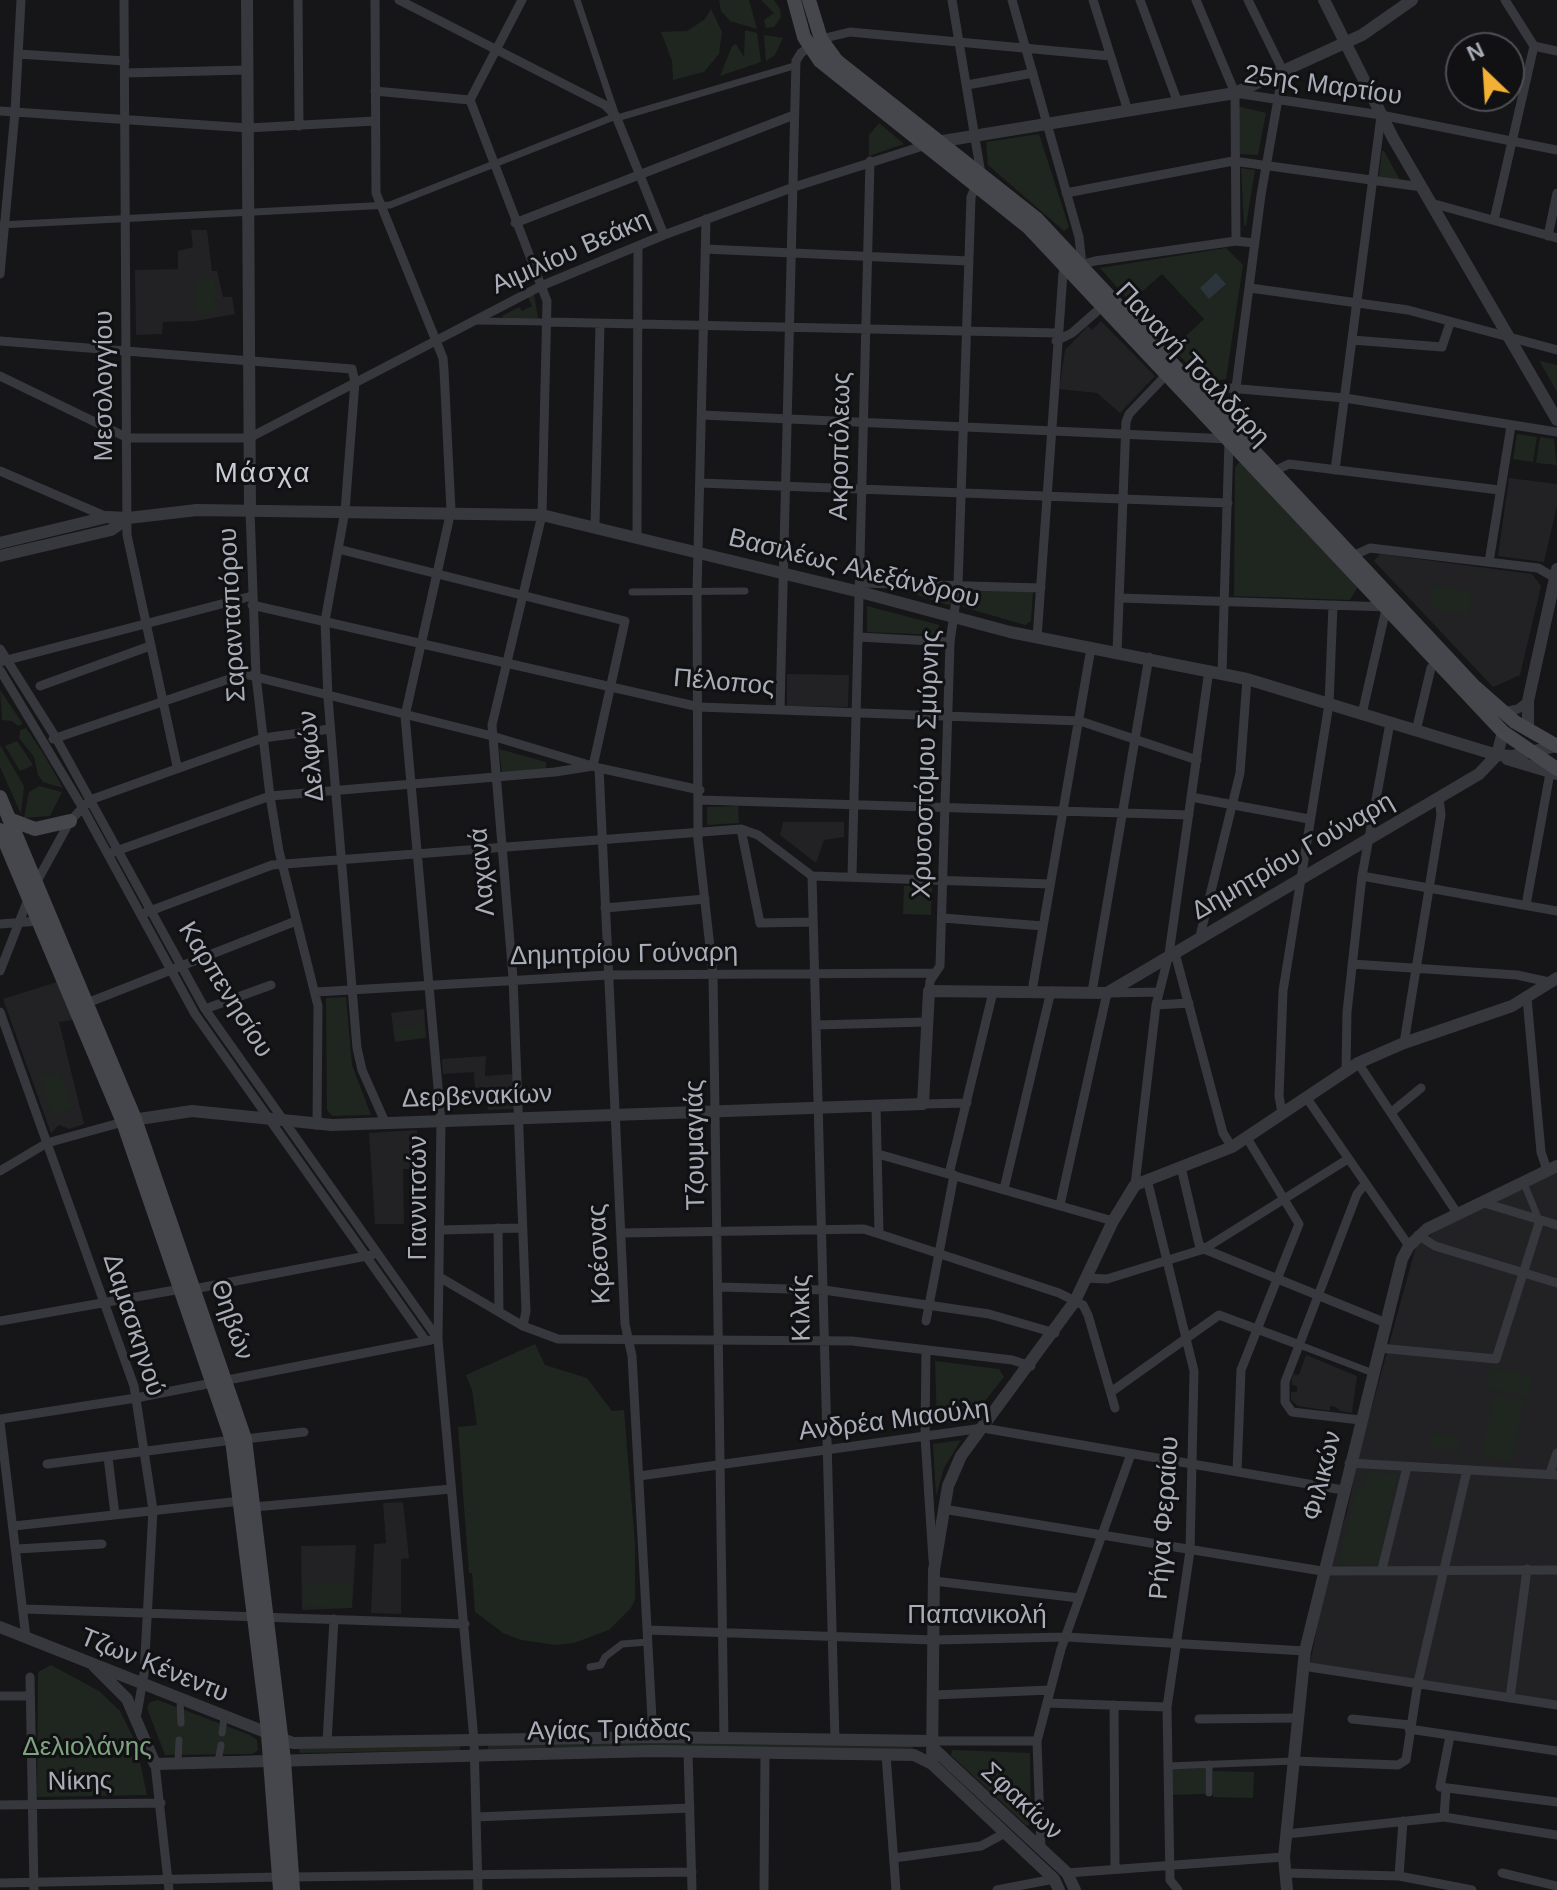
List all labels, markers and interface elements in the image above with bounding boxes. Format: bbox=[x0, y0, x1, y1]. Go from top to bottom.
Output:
north arrow bbox=[1445, 32, 1525, 112]
text: N bbox=[1463, 37, 1488, 66]
street label: 25ης Μαρτίου bbox=[1242, 59, 1404, 113]
street label: Αιμιλίου Βεάκη bbox=[487, 204, 655, 302]
street label: Παναγή Τσαλδάρη bbox=[1108, 277, 1276, 453]
street label: Μεσολογγίου bbox=[89, 311, 121, 461]
street label: Ακροπόλεως bbox=[824, 371, 858, 521]
district label: Μάσχα bbox=[215, 457, 311, 491]
street label: Βασιλέως Αλεξάνδρου bbox=[725, 523, 983, 615]
street label: Σαρανταπόρου bbox=[213, 527, 253, 703]
street label: Χρυσοστόμου Σμύρνης bbox=[907, 629, 947, 899]
street label: Πέλοπος bbox=[672, 663, 776, 703]
street label: Δελφών bbox=[292, 709, 332, 803]
street label: Δημητρίου Γούναρη bbox=[1186, 786, 1400, 928]
street label: Λαχανά bbox=[464, 827, 502, 917]
street label: Καρπενησίου bbox=[171, 916, 279, 1064]
street label: Δημητρίου Γούναρη bbox=[510, 937, 738, 973]
street label: Δερβενακίων bbox=[401, 1079, 553, 1115]
street label: Τζουμαγιάς bbox=[679, 1079, 713, 1211]
street label: Γιαννιτσών bbox=[403, 1135, 435, 1261]
street label: Κρέσνας bbox=[582, 1203, 618, 1305]
street label: Δαμασκηνού bbox=[95, 1250, 171, 1400]
street label: Κιλκίς bbox=[786, 1274, 818, 1342]
street label: Θηβών bbox=[203, 1276, 259, 1364]
street label: Ανδρέα Μιαούλη bbox=[797, 1394, 991, 1448]
street label: Φιλικών bbox=[1297, 1428, 1349, 1524]
street label: Ρήγα Φεραίου bbox=[1144, 1435, 1186, 1601]
street label: Παπανικολή bbox=[907, 1600, 1047, 1632]
street label: Τζων Κένεντυ bbox=[75, 1622, 233, 1710]
street label: Αγίας Τριάδας bbox=[527, 1714, 691, 1748]
park label: Δελιολάνης bbox=[22, 1732, 152, 1764]
street label: Σφακίων bbox=[974, 1756, 1068, 1848]
street label: Νίκης bbox=[47, 1766, 113, 1798]

